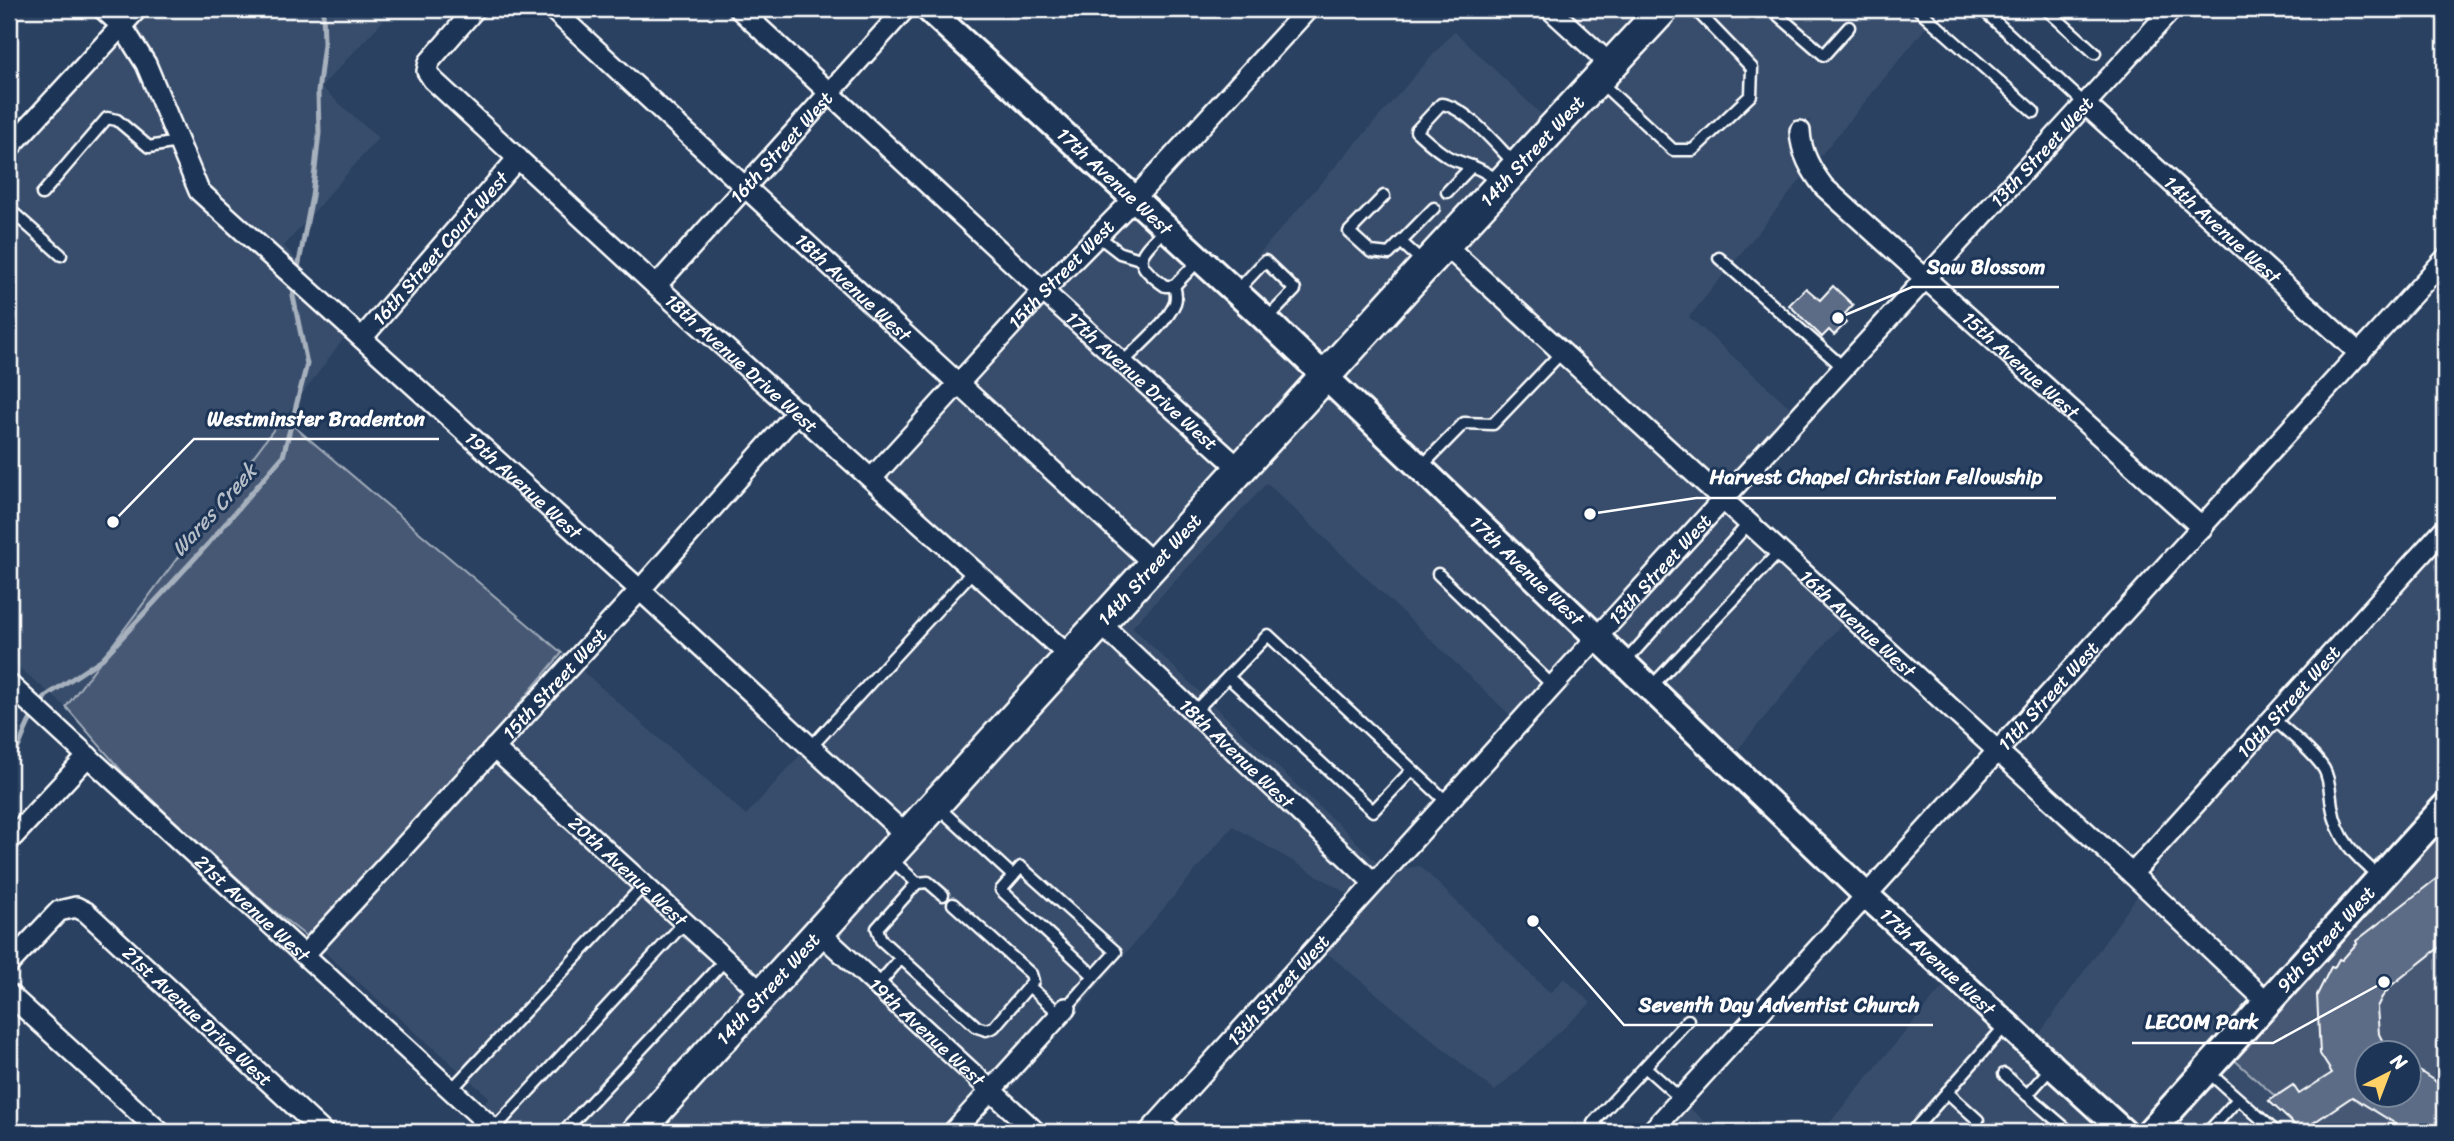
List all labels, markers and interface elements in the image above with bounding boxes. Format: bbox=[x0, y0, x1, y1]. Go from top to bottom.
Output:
street label: 16th Street West bbox=[721, 83, 841, 211]
street label: 14th Street West bbox=[1471, 87, 1593, 215]
street label: 13th Street West bbox=[1981, 88, 2102, 215]
street label: 17th Avenue West bbox=[1049, 118, 1182, 244]
street label: 16th Street Court West bbox=[363, 162, 517, 333]
street label: 14th Avenue West bbox=[2156, 167, 2290, 293]
street label: 15th Street West bbox=[999, 211, 1122, 337]
street label: 18th Avenue West bbox=[787, 224, 921, 351]
callout: Saw Blossom bbox=[1912, 245, 2059, 287]
text: Saw Blossom bbox=[1926, 248, 2045, 286]
street label: 18th Avenue Drive West bbox=[657, 285, 826, 441]
street label: 17th Avenue Drive West bbox=[1058, 302, 1226, 459]
street label: 15th Avenue West bbox=[1954, 302, 2088, 428]
callout: Westminster Bradenton bbox=[194, 397, 439, 439]
text: Westminster Bradenton bbox=[207, 400, 426, 438]
street label: 19th Avenue West bbox=[457, 422, 591, 548]
water label: Wares Creek bbox=[161, 452, 269, 565]
callout: Harvest Chapel Christian Fellowship bbox=[1696, 456, 2056, 498]
text: Harvest Chapel Christian Fellowship bbox=[1708, 458, 2043, 496]
street label: 14th Street West bbox=[1089, 505, 1210, 633]
street label: 13th Street West bbox=[1599, 505, 1720, 632]
street label: 17th Avenue West bbox=[1462, 507, 1593, 635]
street label: 16th Avenue West bbox=[1792, 561, 1925, 686]
street label: 15th Street West bbox=[494, 619, 615, 747]
street label: 11th Street West bbox=[1989, 633, 2107, 758]
street label: 10th Street West bbox=[2228, 637, 2349, 766]
street label: 18th Avenue West bbox=[1172, 690, 1304, 817]
street label: 20th Avenue West bbox=[561, 807, 697, 935]
street label: 21st Avenue West bbox=[187, 846, 319, 971]
street label: 9th Street West bbox=[2268, 878, 2383, 1000]
street label: 17th Avenue West bbox=[1872, 899, 2005, 1024]
street label: 14th Street West bbox=[707, 924, 828, 1053]
street label: 13th Street West bbox=[1218, 926, 1338, 1053]
street label: 21st Avenue Drive West bbox=[115, 937, 281, 1094]
street label: 19th Avenue West bbox=[861, 969, 994, 1095]
callout: Seventh Day Adventist Church bbox=[1624, 983, 1933, 1025]
text: Seventh Day Adventist Church bbox=[1638, 986, 1919, 1024]
callout: LECOM Park bbox=[2132, 1001, 2273, 1043]
text: LECOM Park bbox=[2145, 1003, 2260, 1041]
north arrow bbox=[2352, 1040, 2422, 1110]
text: N bbox=[2382, 1044, 2416, 1079]

